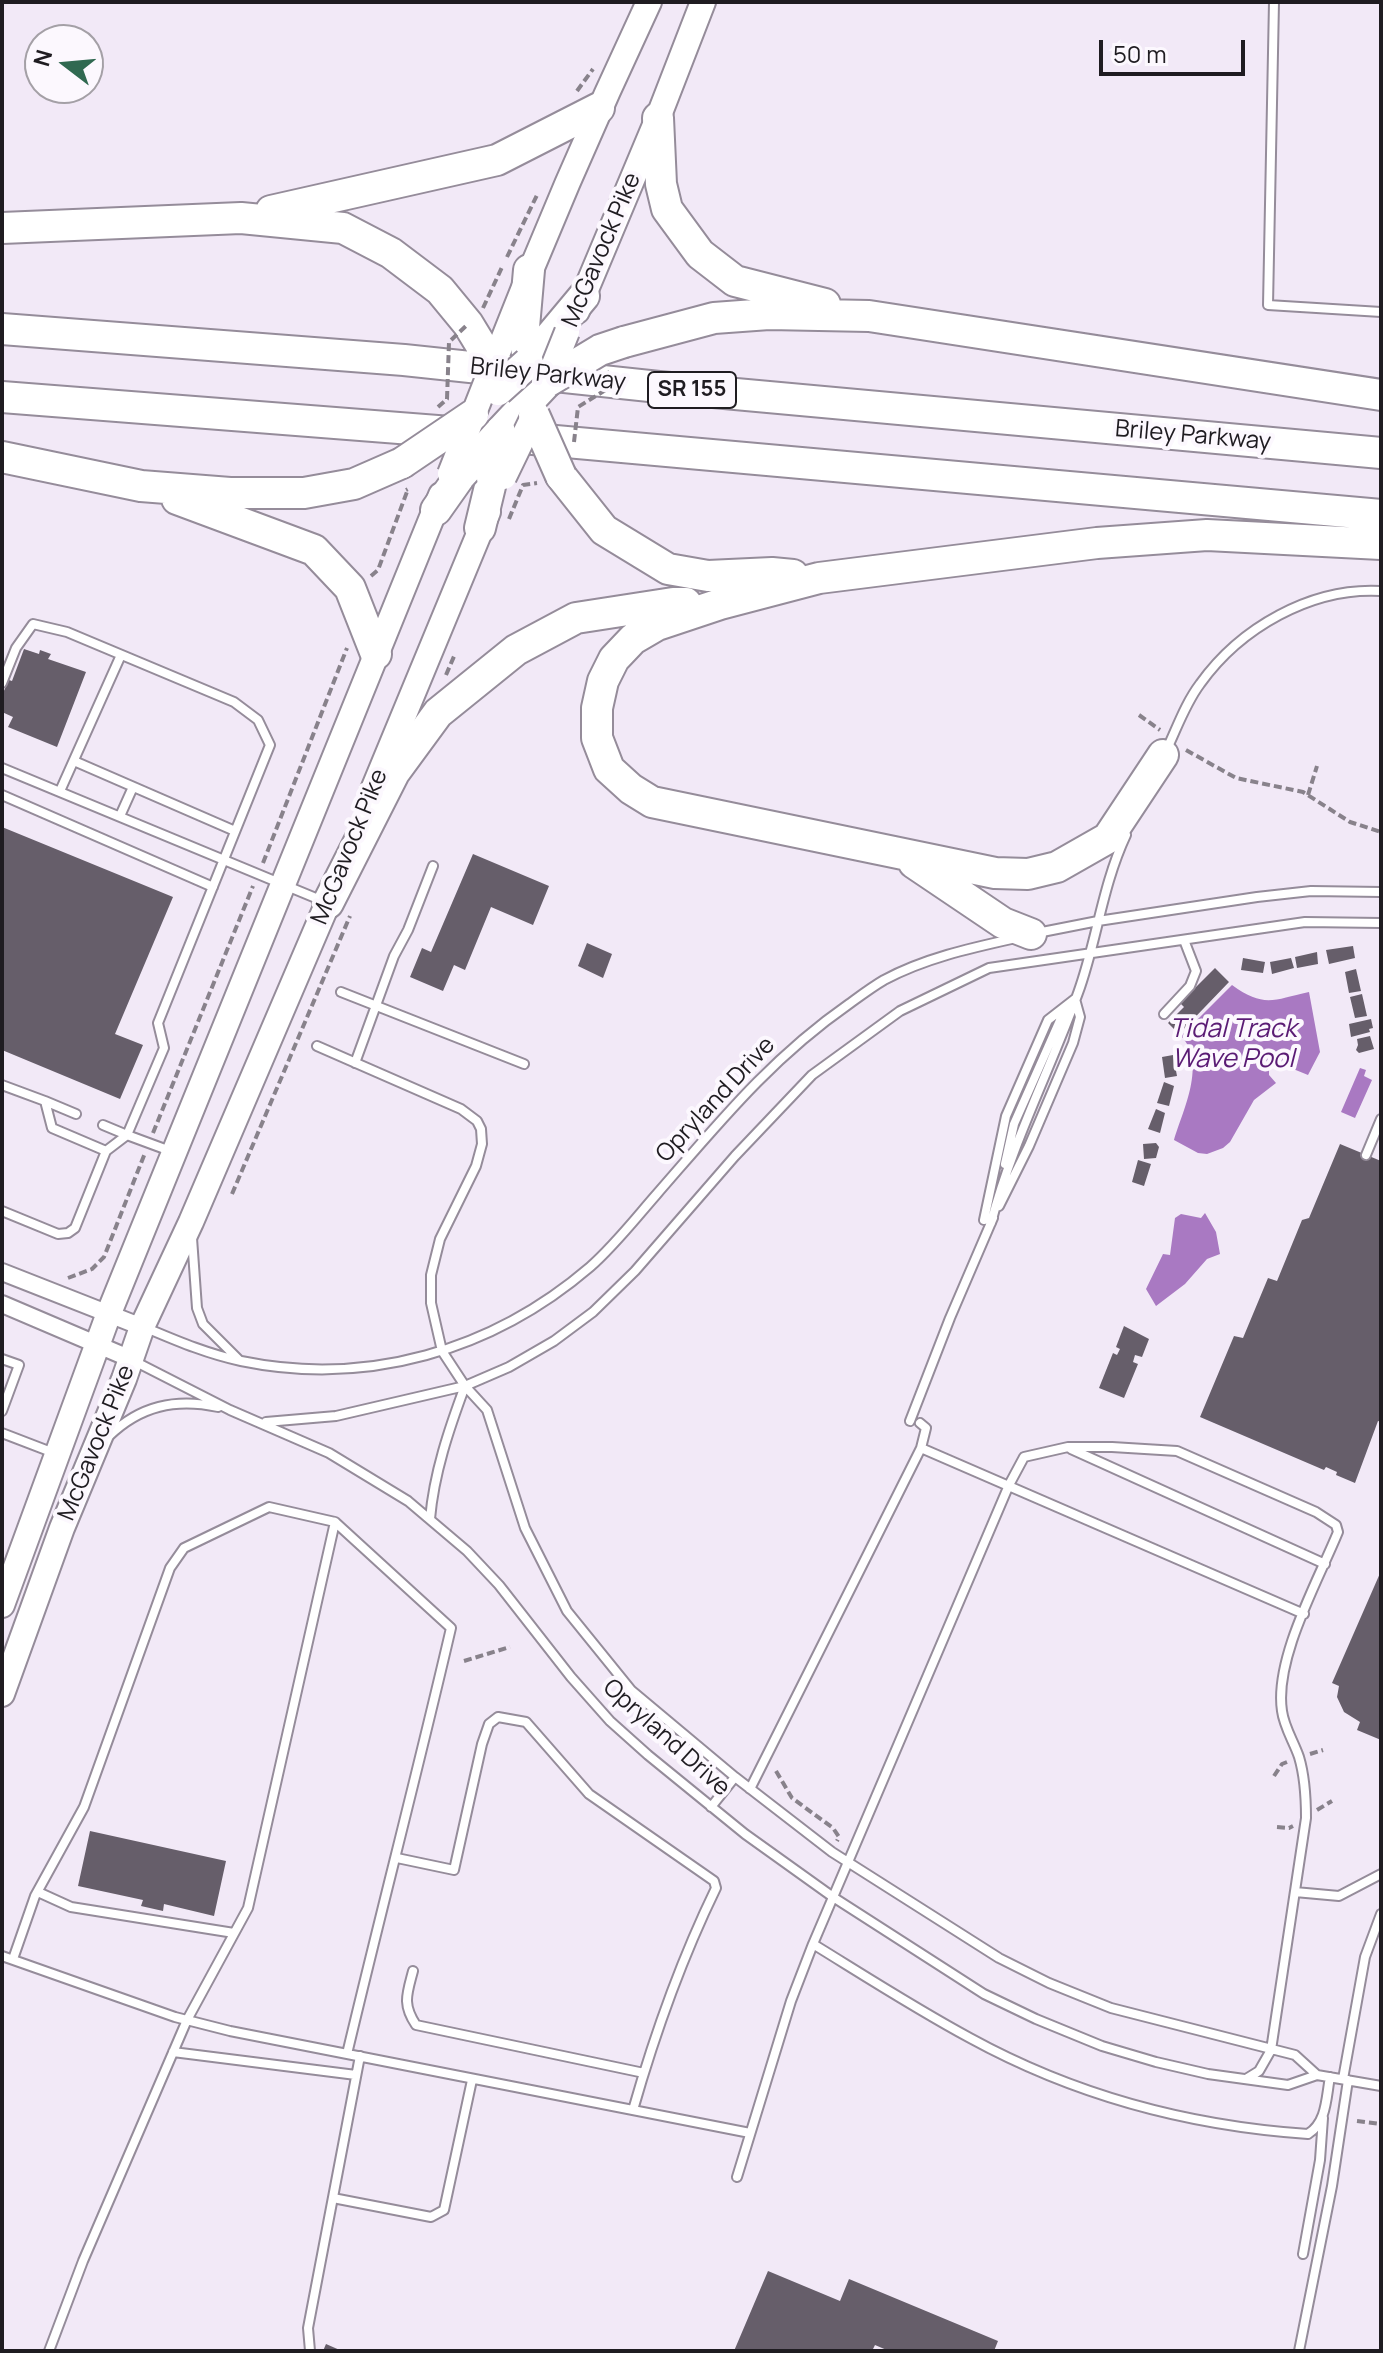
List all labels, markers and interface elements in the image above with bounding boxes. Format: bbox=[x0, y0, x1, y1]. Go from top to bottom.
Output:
north arrow bbox=[24, 24, 104, 104]
scale bar bbox=[1103, 24, 1249, 74]
text: 50 m bbox=[1113, 37, 1167, 70]
text: N bbox=[26, 46, 59, 70]
street label: McGavock Pike bbox=[557, 168, 647, 332]
street label: Briley Parkway bbox=[469, 352, 627, 398]
road number: SR 155 bbox=[648, 372, 736, 408]
street label: Briley Parkway bbox=[1114, 415, 1272, 457]
street label: McGavock Pike bbox=[306, 765, 394, 929]
water label: Tidal Track Wave Pool bbox=[1169, 1014, 1297, 1076]
street label: Opryland Drive bbox=[651, 1031, 781, 1169]
street label: McGavock Pike bbox=[53, 1361, 141, 1525]
street label: Opryland Drive bbox=[597, 1673, 735, 1803]

